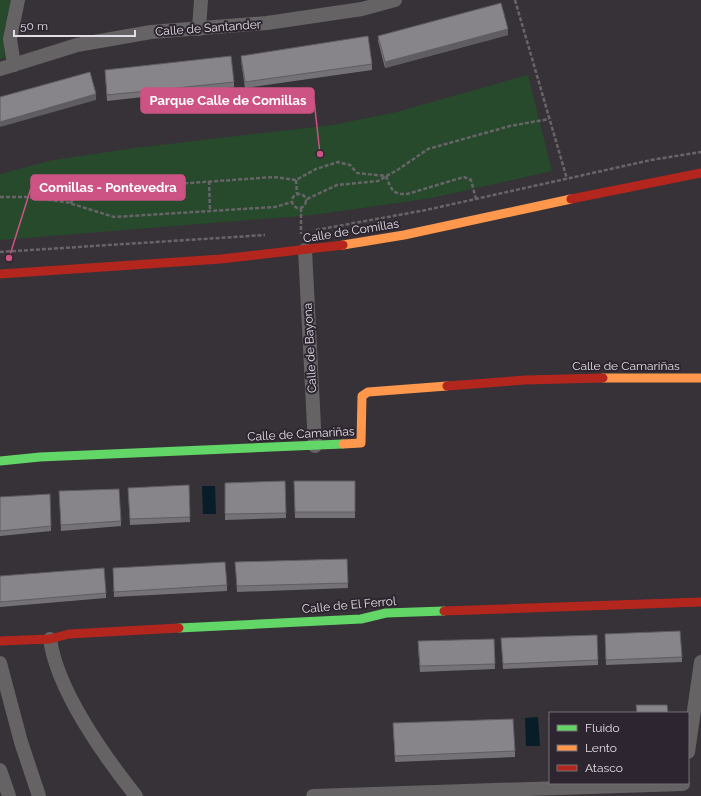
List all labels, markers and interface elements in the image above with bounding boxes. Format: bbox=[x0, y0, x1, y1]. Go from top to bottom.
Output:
scale bar bbox=[14, 12, 135, 38]
street label: Calle de Santander bbox=[155, 17, 262, 39]
text: 50 m bbox=[20, 19, 48, 33]
callout: Parque Calle de Comillas bbox=[141, 88, 314, 113]
text: Parque Calle de Comillas bbox=[150, 93, 307, 108]
callout: Comillas - Pontevedra bbox=[31, 175, 185, 200]
text: Comillas - Pontevedra bbox=[39, 180, 177, 195]
street label: Calle de Comillas bbox=[302, 216, 400, 245]
street label: Calle de Bayona bbox=[301, 303, 319, 393]
street label: Calle de Camariñas bbox=[572, 359, 680, 373]
street label: Calle de Camariñas bbox=[247, 424, 355, 444]
street label: Calle de El Ferrol bbox=[301, 594, 397, 616]
legend bbox=[549, 712, 689, 784]
text: Fluido bbox=[585, 721, 620, 735]
text: Lento bbox=[585, 741, 617, 755]
text: Atasco bbox=[585, 761, 623, 775]

